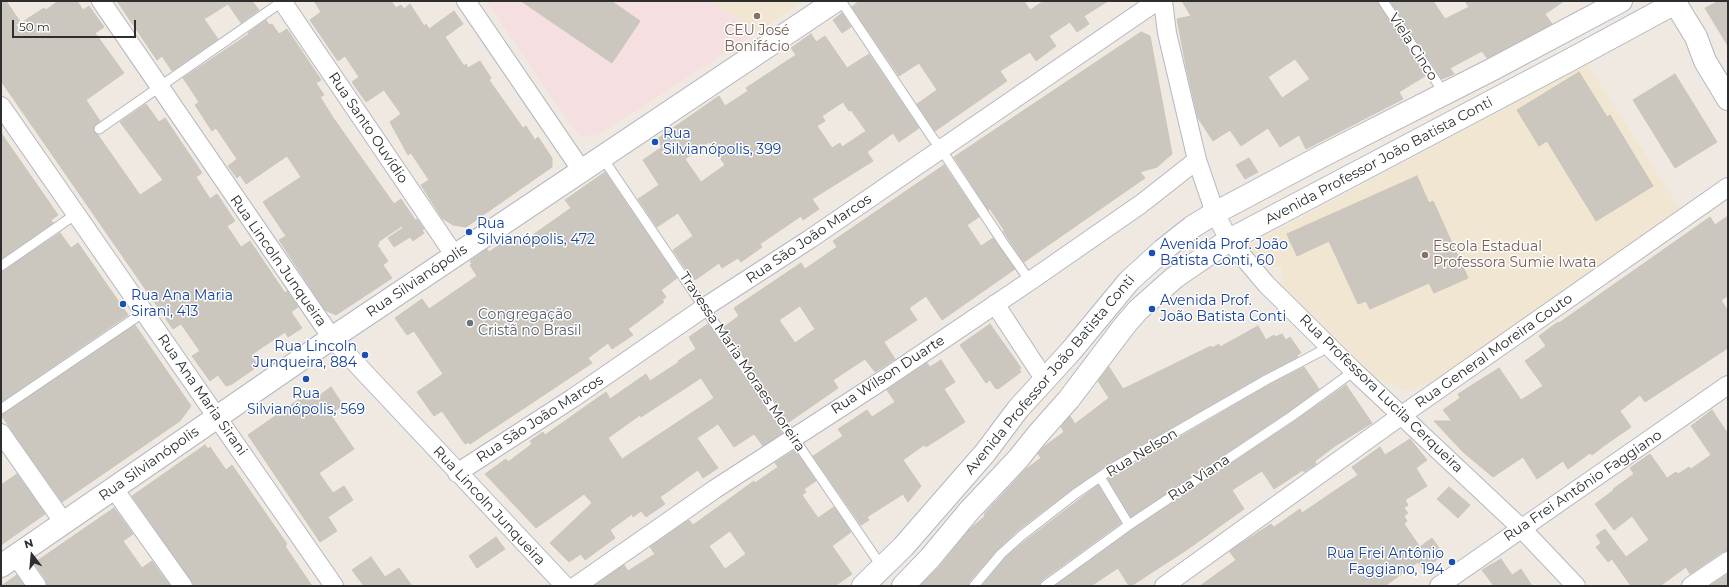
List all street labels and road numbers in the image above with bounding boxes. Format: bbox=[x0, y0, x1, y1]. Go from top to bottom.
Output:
street label: Viela Cinco bbox=[1385, 10, 1441, 84]
street label: Rua Santo Ouvídio bbox=[325, 69, 411, 187]
street label: Avenida Professor João Batista Conti bbox=[1262, 94, 1496, 228]
street label: Rua São João Marcos bbox=[743, 191, 875, 287]
street label: Rua Lincoln Junqueira bbox=[226, 192, 330, 330]
street label: Rua Silvianópolis bbox=[363, 241, 471, 321]
street label: Travessa Maria Moraes Moreira bbox=[676, 269, 808, 455]
street label: Avenida Professor João Batista Conti bbox=[962, 272, 1138, 478]
street label: Rua General Moreira Couto bbox=[1412, 290, 1576, 412]
street label: Rua Professora Lucila Cerqueira bbox=[1296, 311, 1466, 477]
street label: Rua Ana Maria Sirani bbox=[154, 331, 250, 459]
street label: Rua Wilson Duarte bbox=[828, 332, 948, 418]
street label: Rua São João Marcos bbox=[474, 372, 606, 466]
street label: Rua Silvianópolis bbox=[96, 423, 202, 505]
street label: Rua Nelson bbox=[1103, 425, 1181, 481]
street label: Rua Frei Antônio Faggiano bbox=[1501, 427, 1665, 545]
street label: Rua Lincoln Junqueira bbox=[429, 443, 549, 569]
street label: Rua Viana bbox=[1165, 451, 1233, 505]

